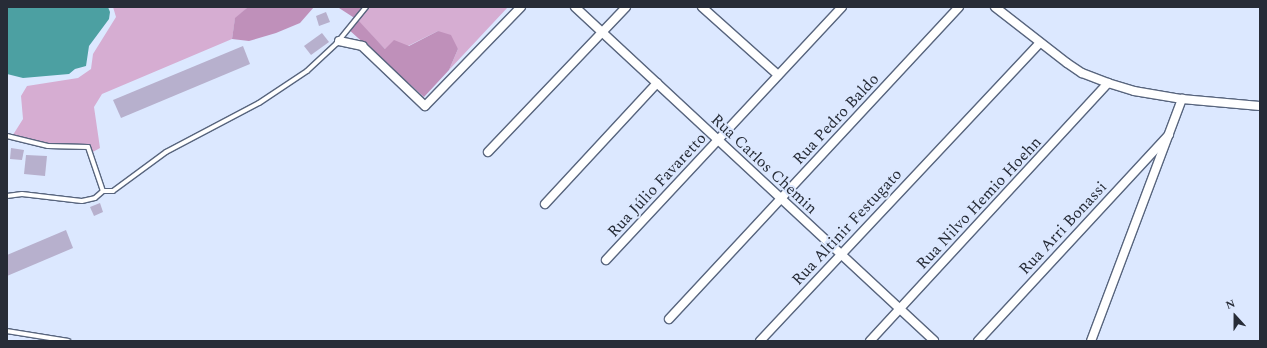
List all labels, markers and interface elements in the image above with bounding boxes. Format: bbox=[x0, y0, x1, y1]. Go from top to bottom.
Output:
street label: Rua Pedro Baldo bbox=[789, 69, 883, 169]
street label: Rua Carlos Chemin bbox=[707, 110, 821, 218]
street label: Rua Júlio Favaretto bbox=[604, 129, 710, 241]
street label: Rua Nilvo Hemio Hoehn bbox=[913, 133, 1045, 273]
street label: Rua Altinir Festugato bbox=[788, 165, 906, 289]
street label: Rua Arri Bonassi bbox=[1015, 178, 1111, 278]
text: N bbox=[1223, 295, 1238, 314]
north arrow bbox=[1215, 296, 1255, 336]

